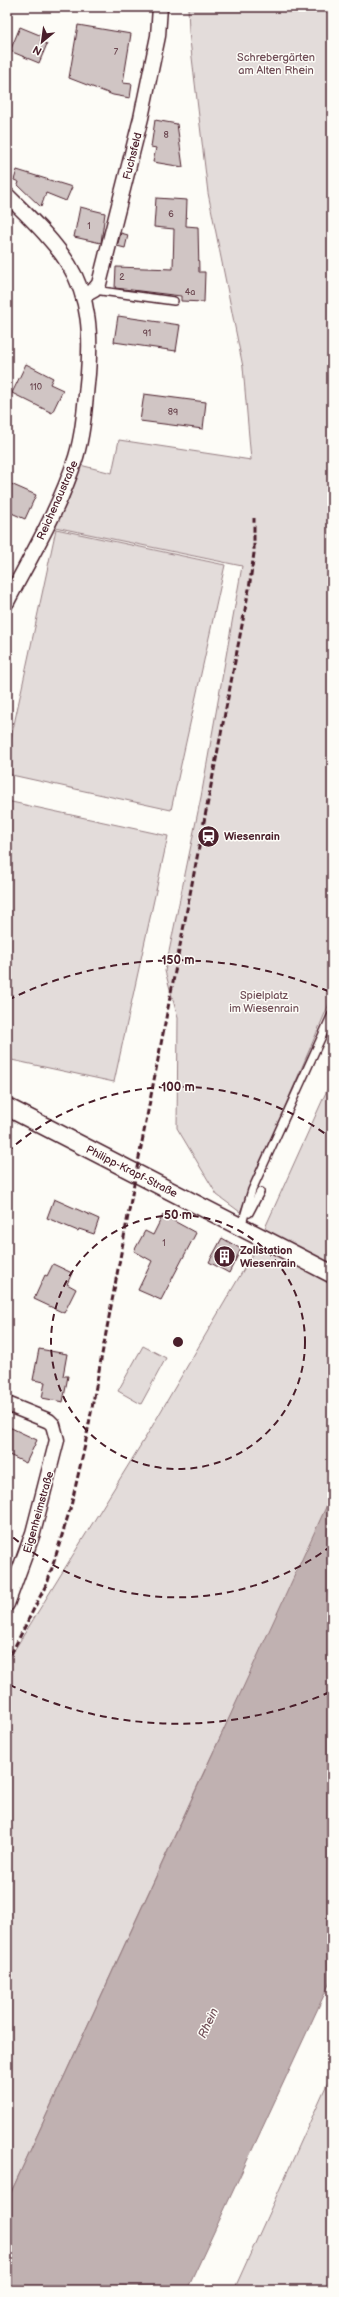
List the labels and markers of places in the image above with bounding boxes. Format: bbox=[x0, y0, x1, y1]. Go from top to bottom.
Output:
station icon: Wiesenrain bbox=[195, 823, 221, 849]
place label: Wiesenrain bbox=[224, 830, 280, 843]
building icon: Zollstation Wiesenrain bbox=[212, 1243, 238, 1269]
place label: Zollstation Wiesenrain bbox=[240, 1244, 296, 1270]
centre of rings bbox=[171, 1335, 185, 1349]

